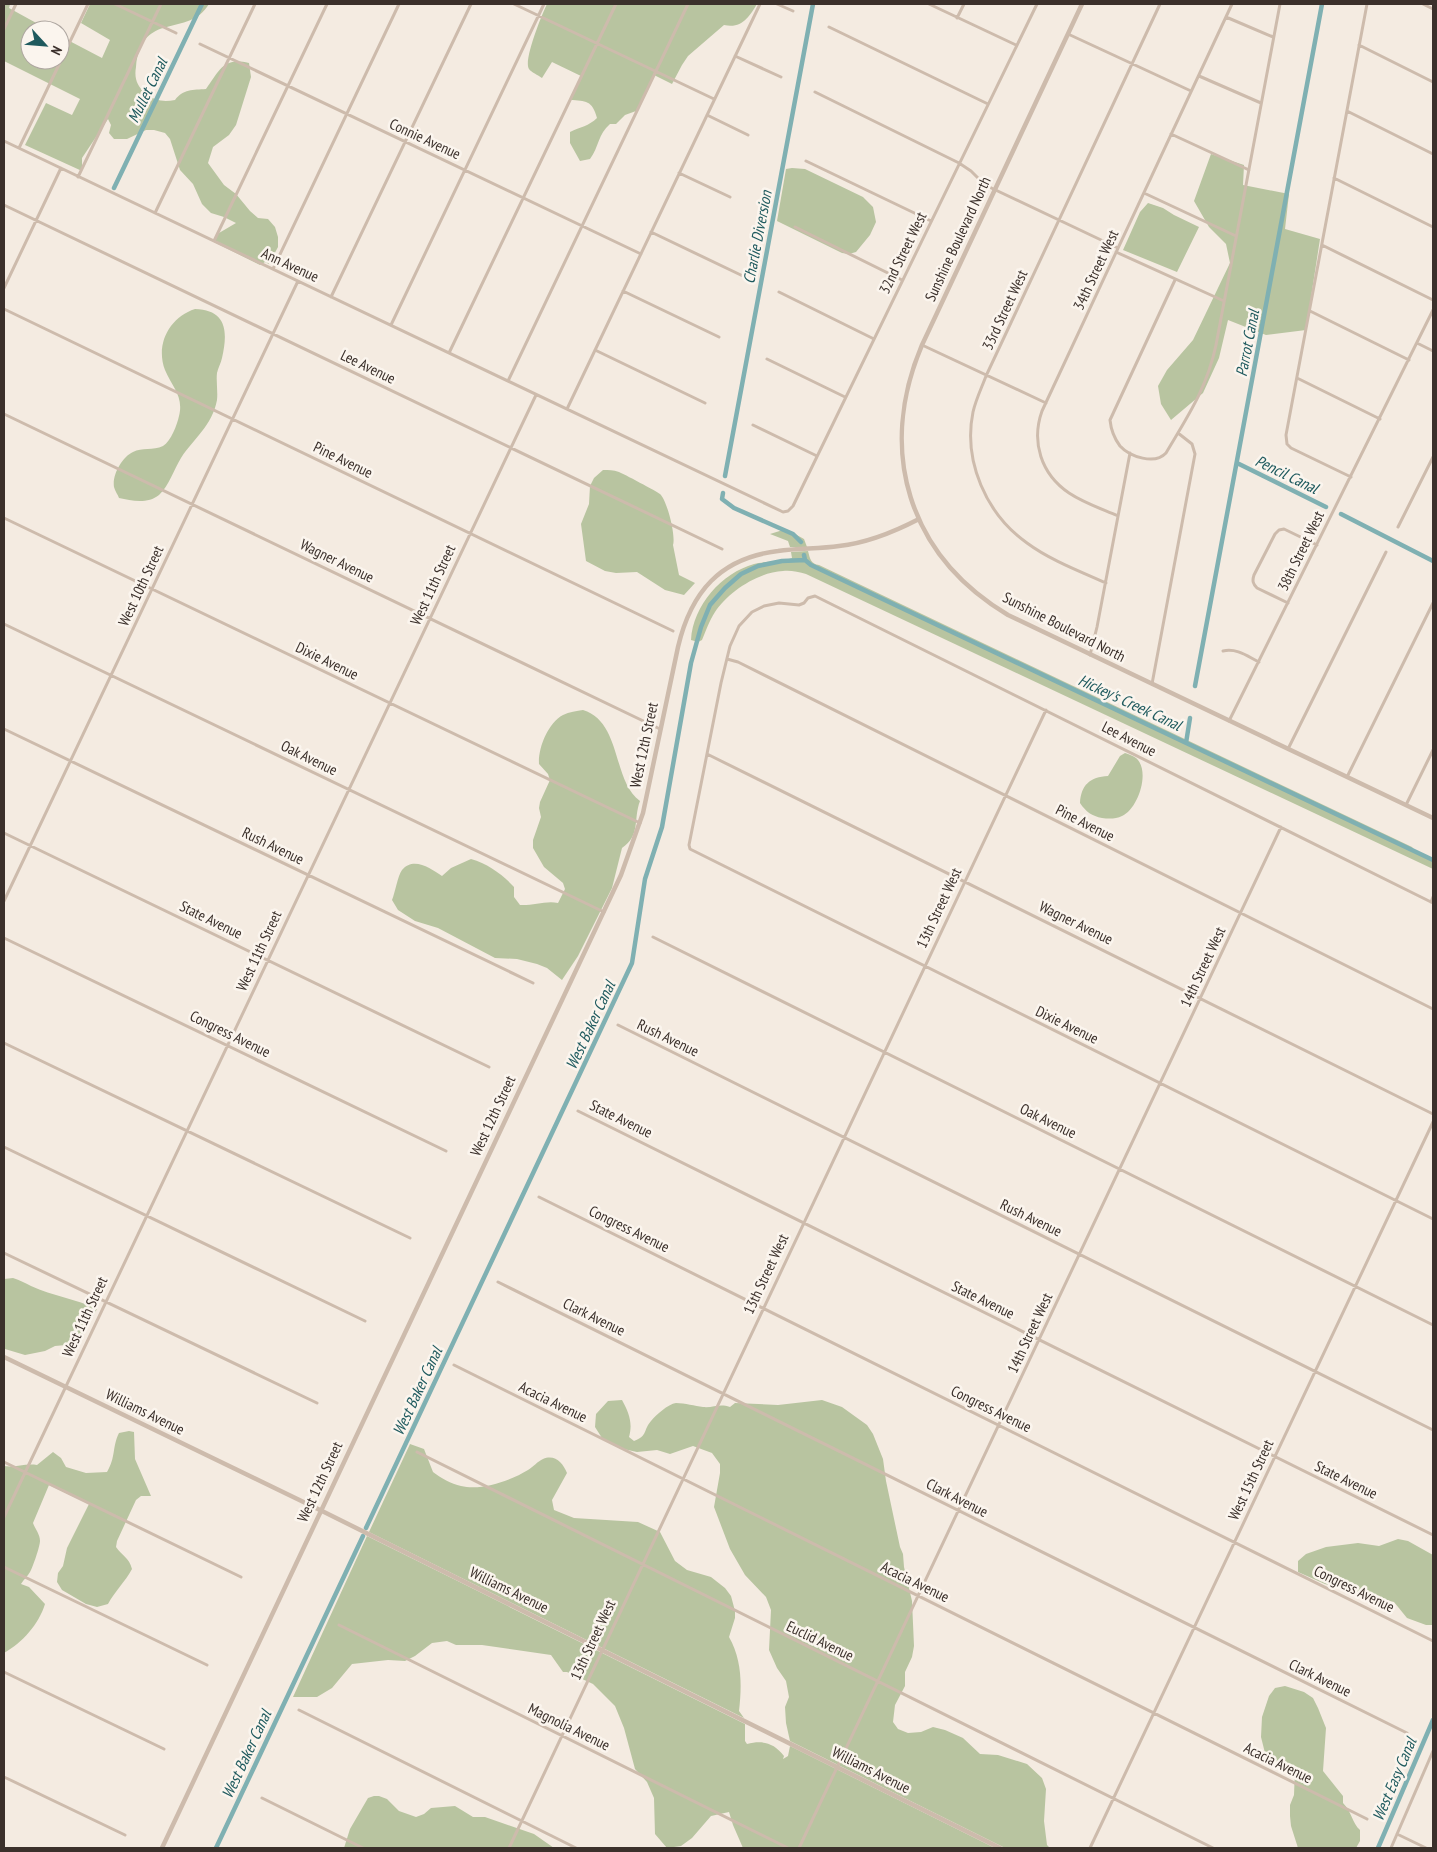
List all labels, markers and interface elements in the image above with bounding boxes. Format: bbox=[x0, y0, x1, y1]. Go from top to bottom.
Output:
north arrow bbox=[20, 20, 70, 70]
text: N bbox=[47, 43, 66, 58]
water label: Mullet Canal bbox=[123, 53, 172, 126]
street label: Connie Avenue bbox=[387, 114, 464, 163]
street label: Sunshine Boulevard North bbox=[920, 173, 995, 304]
water label: Charlie Diversion bbox=[738, 188, 776, 285]
street label: 32nd Street West bbox=[875, 209, 931, 297]
street label: 34th Street West bbox=[1069, 227, 1122, 313]
street label: Ann Avenue bbox=[259, 243, 322, 286]
street label: 33rd Street West bbox=[978, 267, 1031, 353]
water label: Parrot Canal bbox=[1231, 307, 1263, 378]
street label: Lee Avenue bbox=[338, 345, 399, 388]
street label: Pine Avenue bbox=[311, 437, 376, 482]
water label: Pencil Canal bbox=[1252, 450, 1323, 498]
street label: 38th Street West bbox=[1273, 508, 1328, 594]
street label: Wagner Avenue bbox=[297, 535, 377, 587]
street label: West 11th Street bbox=[406, 542, 459, 628]
street label: West 10th Street bbox=[114, 543, 167, 629]
street label: Sunshine Boulevard North bbox=[1000, 587, 1129, 666]
street label: Dixie Avenue bbox=[293, 637, 362, 684]
water label: Hickey's Creek Canal bbox=[1075, 669, 1186, 735]
street label: West 12th Street bbox=[625, 701, 662, 789]
street label: Lee Avenue bbox=[1099, 717, 1160, 760]
street label: Oak Avenue bbox=[278, 736, 341, 779]
street label: Pine Avenue bbox=[1053, 800, 1118, 845]
street label: Rush Avenue bbox=[239, 823, 307, 869]
street label: 13th Street West bbox=[912, 865, 965, 951]
street label: State Avenue bbox=[177, 896, 246, 943]
street label: Wagner Avenue bbox=[1036, 897, 1116, 949]
street label: West 11th Street bbox=[232, 908, 285, 994]
street label: 14th Street West bbox=[1176, 924, 1229, 1010]
water label: West Baker Canal bbox=[561, 977, 620, 1072]
street label: Dixie Avenue bbox=[1033, 1001, 1102, 1048]
street label: Congress Avenue bbox=[187, 1006, 274, 1061]
street label: Rush Avenue bbox=[634, 1015, 702, 1061]
street label: West 12th Street bbox=[466, 1073, 519, 1159]
street label: State Avenue bbox=[587, 1095, 656, 1142]
street label: Oak Avenue bbox=[1017, 1099, 1080, 1142]
street label: Rush Avenue bbox=[997, 1195, 1065, 1241]
street label: Congress Avenue bbox=[586, 1201, 673, 1256]
street label: 13th Street West bbox=[739, 1231, 792, 1317]
street label: West 11th Street bbox=[58, 1274, 111, 1360]
street label: State Avenue bbox=[949, 1276, 1018, 1323]
street label: 14th Street West bbox=[1003, 1290, 1056, 1376]
street label: Clark Avenue bbox=[560, 1293, 628, 1340]
water label: West Baker Canal bbox=[388, 1343, 447, 1438]
street label: Acacia Avenue bbox=[516, 1377, 590, 1426]
street label: Congress Avenue bbox=[948, 1381, 1035, 1436]
street label: Williams Avenue bbox=[103, 1384, 188, 1439]
street label: West 15th Street bbox=[1224, 1437, 1277, 1523]
street label: West 12th Street bbox=[293, 1439, 346, 1525]
street label: State Avenue bbox=[1312, 1456, 1381, 1503]
street label: Clark Avenue bbox=[923, 1474, 991, 1521]
street label: Acacia Avenue bbox=[878, 1557, 952, 1606]
street label: Congress Avenue bbox=[1311, 1561, 1398, 1616]
street label: Williams Avenue bbox=[467, 1562, 552, 1617]
street label: 13th Street West bbox=[566, 1597, 619, 1683]
street label: Euclid Avenue bbox=[784, 1616, 857, 1665]
street label: Clark Avenue bbox=[1286, 1654, 1354, 1701]
street label: Magnolia Avenue bbox=[525, 1699, 613, 1755]
water label: West Baker Canal bbox=[217, 1706, 276, 1801]
water label: West Easy Canal bbox=[1368, 1733, 1421, 1824]
street label: Acacia Avenue bbox=[1241, 1738, 1315, 1787]
street label: Williams Avenue bbox=[829, 1742, 913, 1797]

